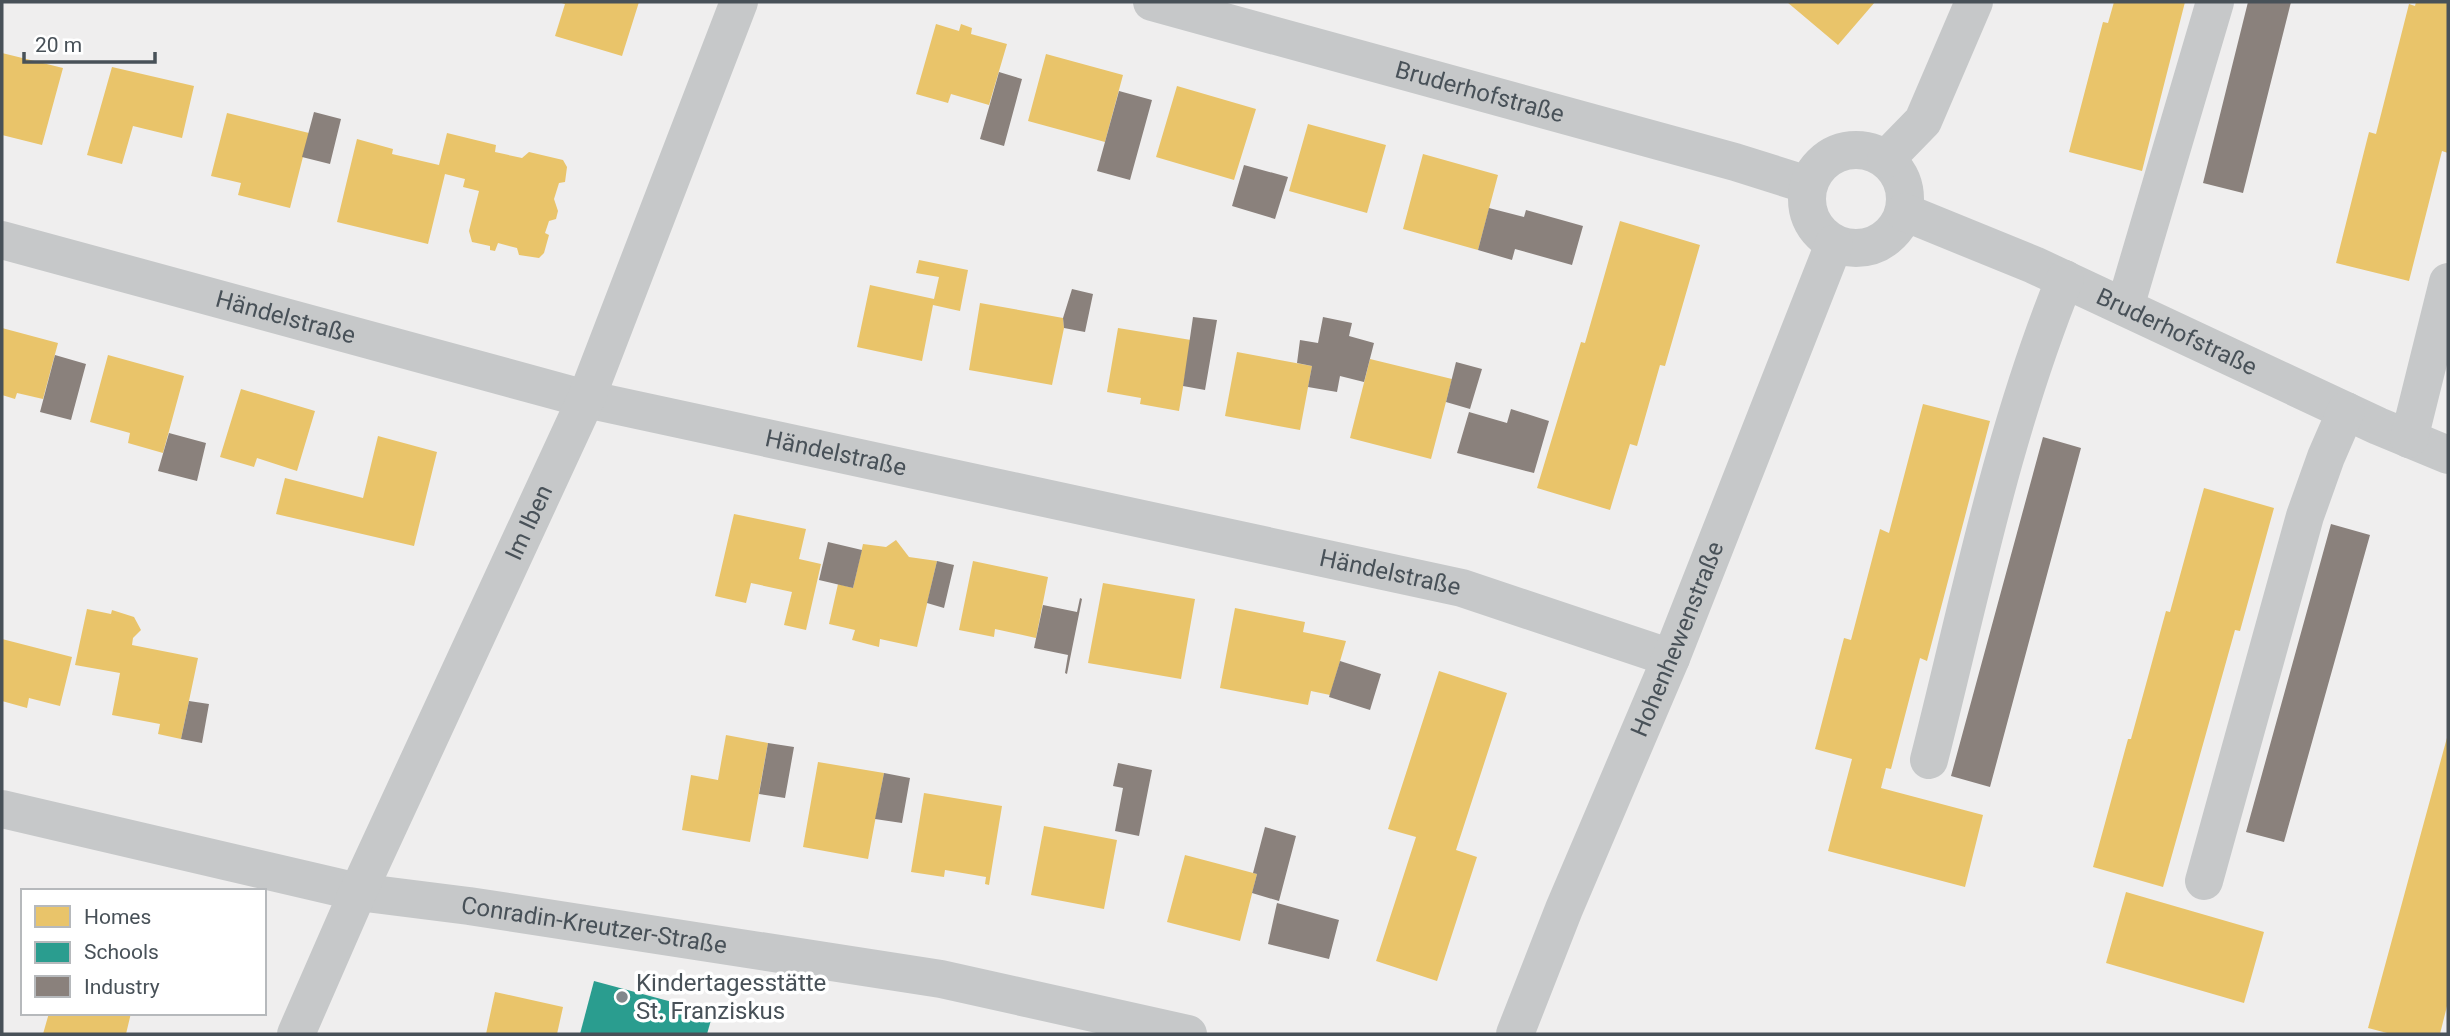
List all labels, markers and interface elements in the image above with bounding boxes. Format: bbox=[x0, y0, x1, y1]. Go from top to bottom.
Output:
scale bar bbox=[24, 21, 156, 65]
text: 20 m bbox=[35, 33, 82, 57]
street label: Bruderhofstraße bbox=[1392, 55, 1567, 129]
street label: Bruderhofstraße bbox=[2092, 282, 2261, 381]
street label: Händelstraße bbox=[213, 285, 359, 350]
street label: Händelstraße bbox=[763, 424, 909, 482]
street label: Im Iben bbox=[499, 481, 558, 565]
street label: Hohenhewenstraße bbox=[1625, 538, 1729, 741]
street label: Händelstraße bbox=[1317, 544, 1463, 601]
legend bbox=[21, 889, 266, 1015]
street label: Conradin-Kreutzer-Straße bbox=[459, 891, 729, 960]
text: Homes bbox=[84, 905, 151, 929]
text: Schools bbox=[84, 940, 159, 964]
place label: Kindertagesstätte St. Franziskus bbox=[636, 969, 826, 1025]
text: Industry bbox=[84, 975, 160, 999]
marker: Kindertagesstätte St. Franziskus bbox=[614, 989, 630, 1005]

